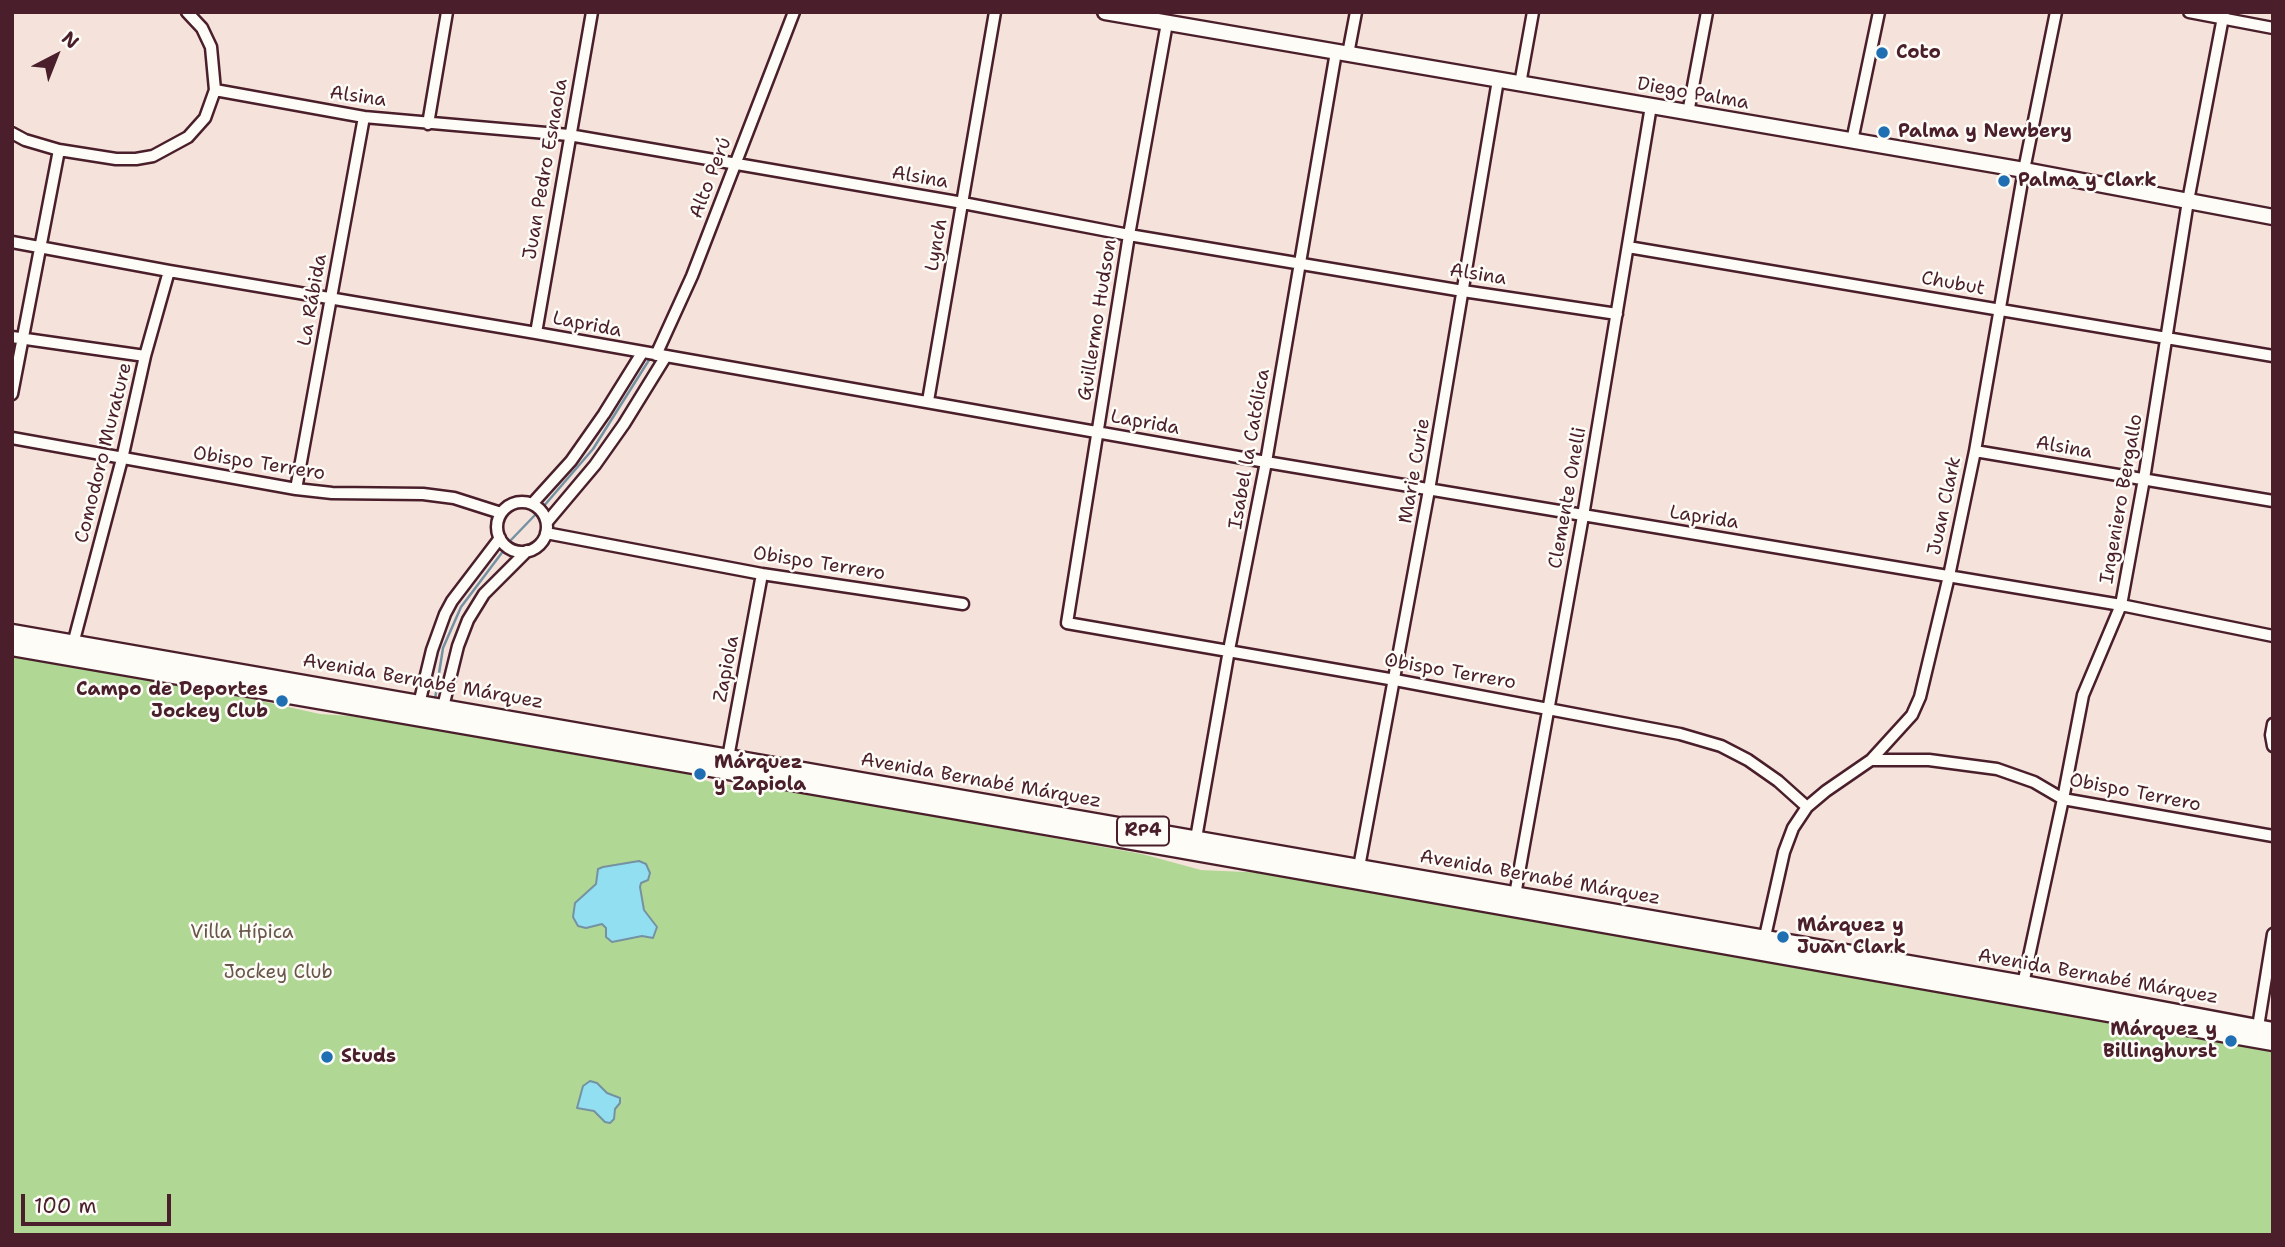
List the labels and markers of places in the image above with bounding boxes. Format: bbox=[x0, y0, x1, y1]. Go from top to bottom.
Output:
place label: Coto bbox=[1896, 42, 1941, 64]
marker: Coto bbox=[1874, 45, 1890, 61]
place label: Palma y Newbery bbox=[1898, 121, 2072, 143]
marker: Palma y Newbery bbox=[1876, 124, 1892, 140]
place label: Palma y Clark bbox=[2018, 170, 2157, 192]
marker: Palma y Clark bbox=[1996, 173, 2012, 189]
place label: Campo de Deportes Jockey Club bbox=[76, 679, 268, 723]
marker: Campo de Deportes Jockey Club bbox=[274, 693, 290, 709]
place label: Márquez y Zapiola bbox=[714, 752, 806, 796]
marker: Márquez y Zapiola bbox=[692, 766, 708, 782]
place label: Márquez y Juan Clark bbox=[1797, 915, 1906, 959]
marker: Márquez y Juan Clark bbox=[1775, 929, 1791, 945]
place label: Márquez y Billinghurst bbox=[2103, 1019, 2217, 1063]
marker: Márquez y Billinghurst bbox=[2223, 1033, 2239, 1049]
place label: Studs bbox=[341, 1046, 396, 1068]
marker: Studs bbox=[319, 1049, 335, 1065]

